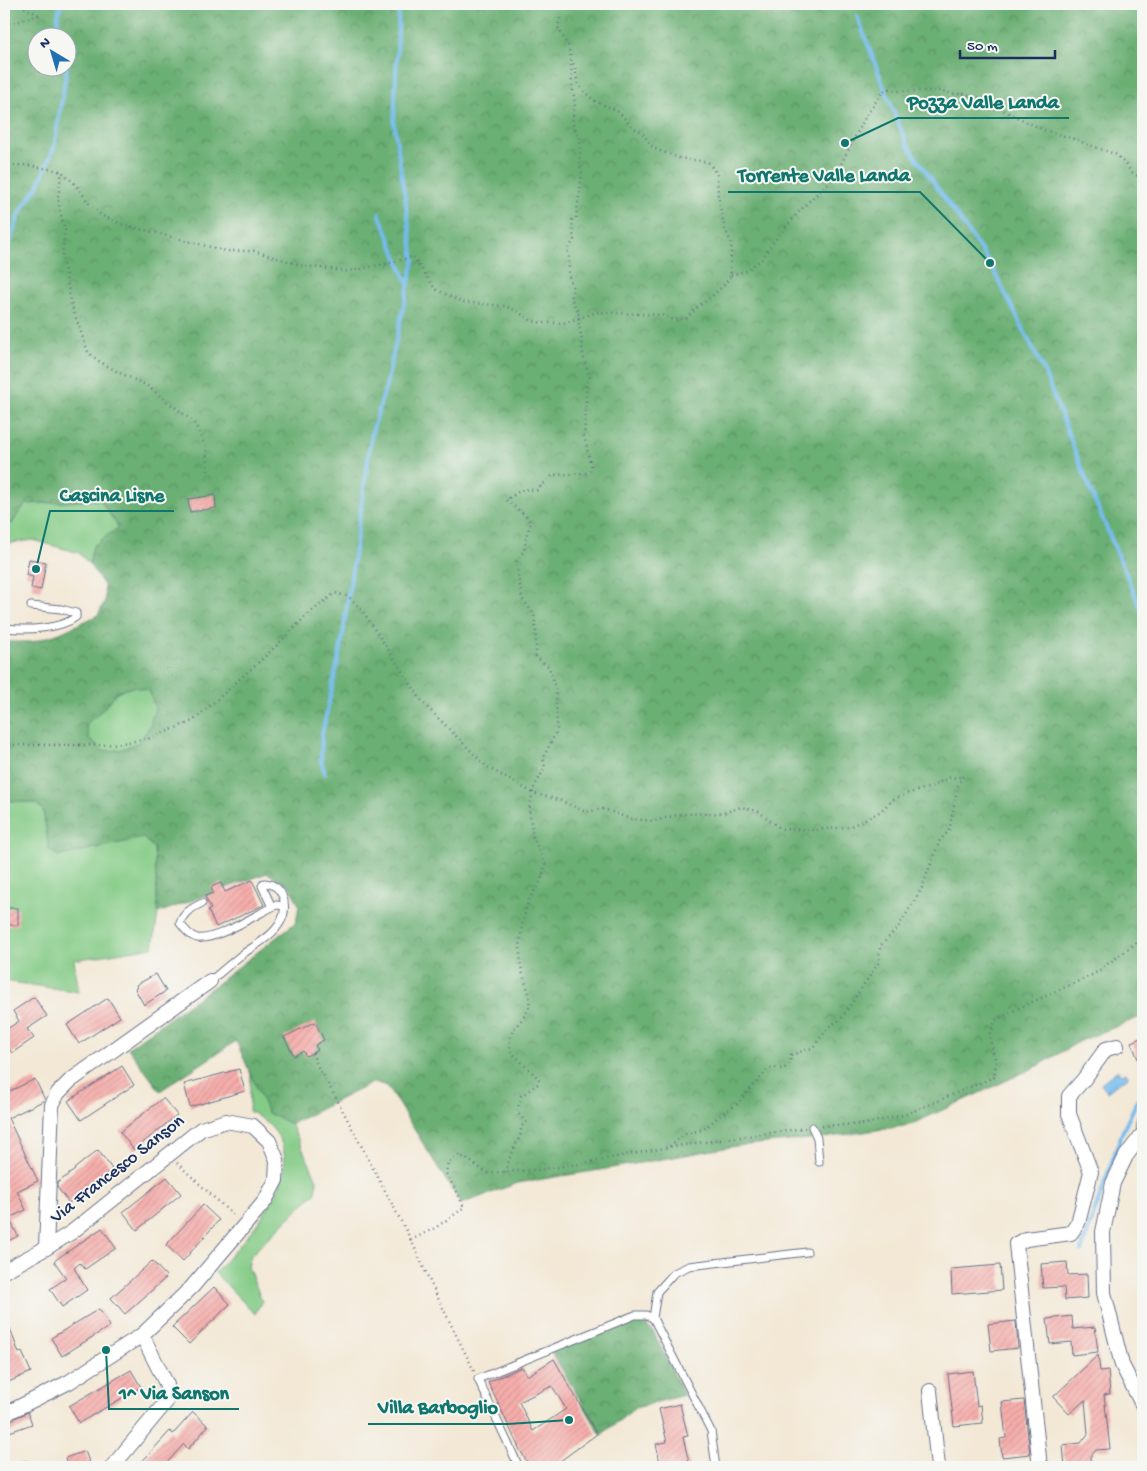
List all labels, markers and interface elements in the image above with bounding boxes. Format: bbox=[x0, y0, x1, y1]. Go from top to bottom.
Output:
north arrow bbox=[28, 28, 78, 78]
scale bar bbox=[960, 28, 1054, 60]
text: N bbox=[37, 34, 54, 53]
text: 50 m bbox=[967, 38, 998, 56]
callout: Pozza Valle Landa bbox=[898, 83, 1069, 118]
text: Pozza Valle Landa bbox=[906, 93, 1060, 116]
callout: Torrente Valle Landa bbox=[728, 157, 920, 192]
text: Torrente Valle Landa bbox=[736, 166, 911, 189]
callout: Cascina Lisne bbox=[50, 476, 174, 511]
text: Cascina Lisne bbox=[59, 486, 165, 509]
street label: Via Francesco Sanson bbox=[45, 1110, 190, 1230]
callout: 1^ Via Sanson bbox=[109, 1374, 239, 1409]
text: 1^ Via Sanson bbox=[118, 1384, 230, 1407]
callout: Villa Barboglio bbox=[368, 1389, 508, 1424]
text: Villa Barboglio bbox=[377, 1398, 499, 1421]

